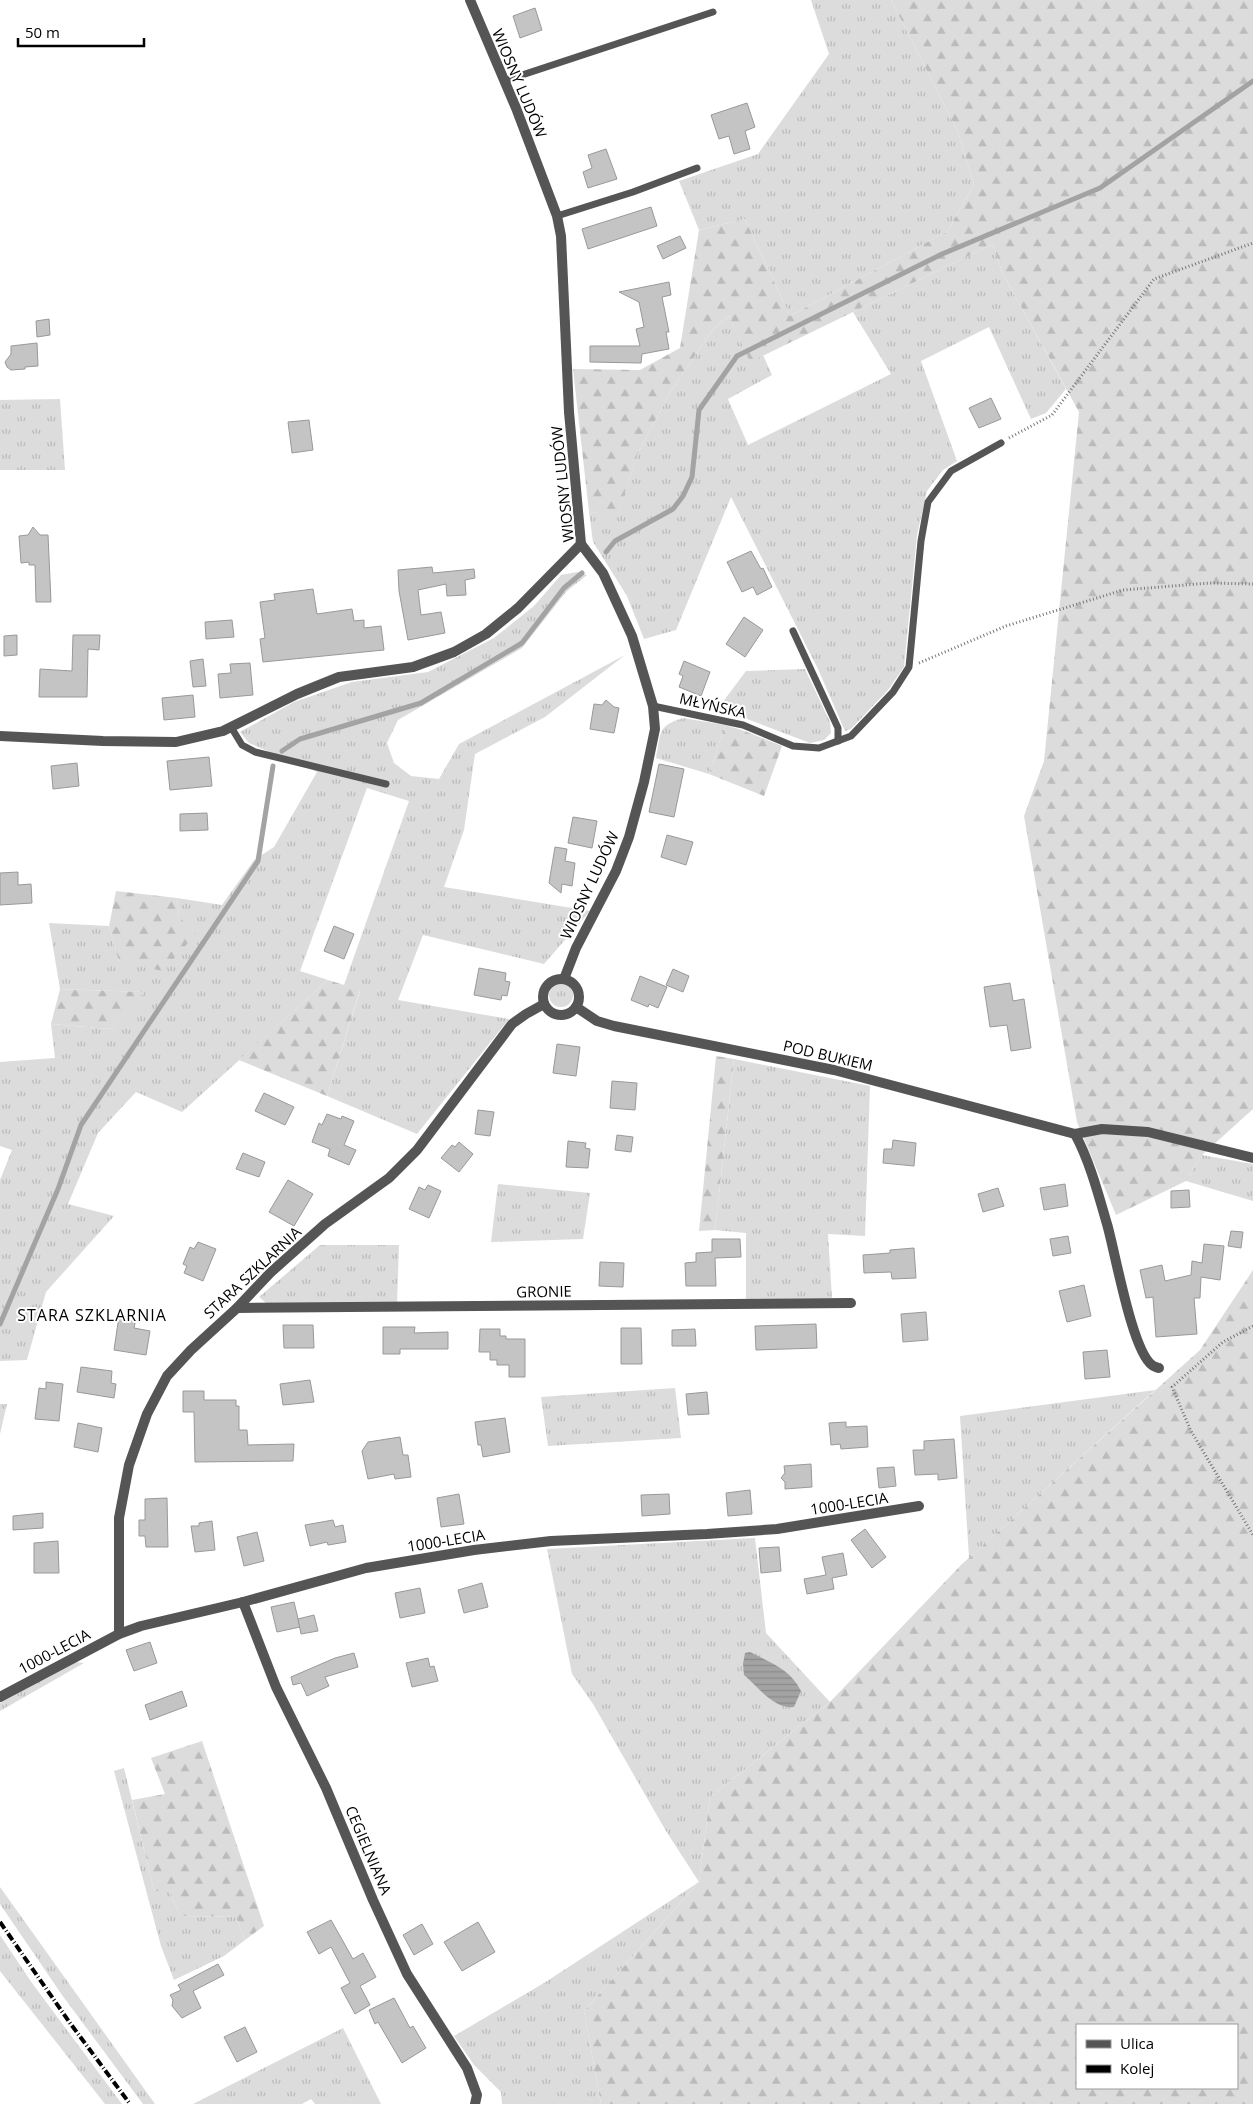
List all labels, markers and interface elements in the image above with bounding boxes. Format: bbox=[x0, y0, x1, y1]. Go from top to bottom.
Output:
scale bar bbox=[18, 15, 144, 47]
text: 50 m bbox=[25, 22, 60, 42]
street label: WIOSNY LUDÓW bbox=[488, 25, 552, 141]
street label: WIOSNY LUDÓW bbox=[546, 425, 578, 543]
street label: MŁYŃSKA bbox=[678, 688, 749, 722]
street label: WIOSNY LUDÓW bbox=[555, 828, 623, 942]
street label: POD BUKIEM bbox=[781, 1035, 875, 1075]
street label: STARA SZKLARNIA bbox=[199, 1221, 305, 1322]
street label: GRONIE bbox=[516, 1281, 572, 1301]
district label: STARA SZKLARNIA bbox=[17, 1304, 167, 1326]
street label: 1000-LECIA bbox=[809, 1487, 890, 1519]
street label: 1000-LECIA bbox=[406, 1524, 487, 1556]
street label: 1000-LECIA bbox=[15, 1624, 94, 1678]
street label: CEGIELNIANA bbox=[341, 1802, 397, 1898]
legend bbox=[1076, 2024, 1238, 2089]
text: Ulica bbox=[1120, 2033, 1154, 2053]
text: Kolej bbox=[1120, 2058, 1154, 2078]

